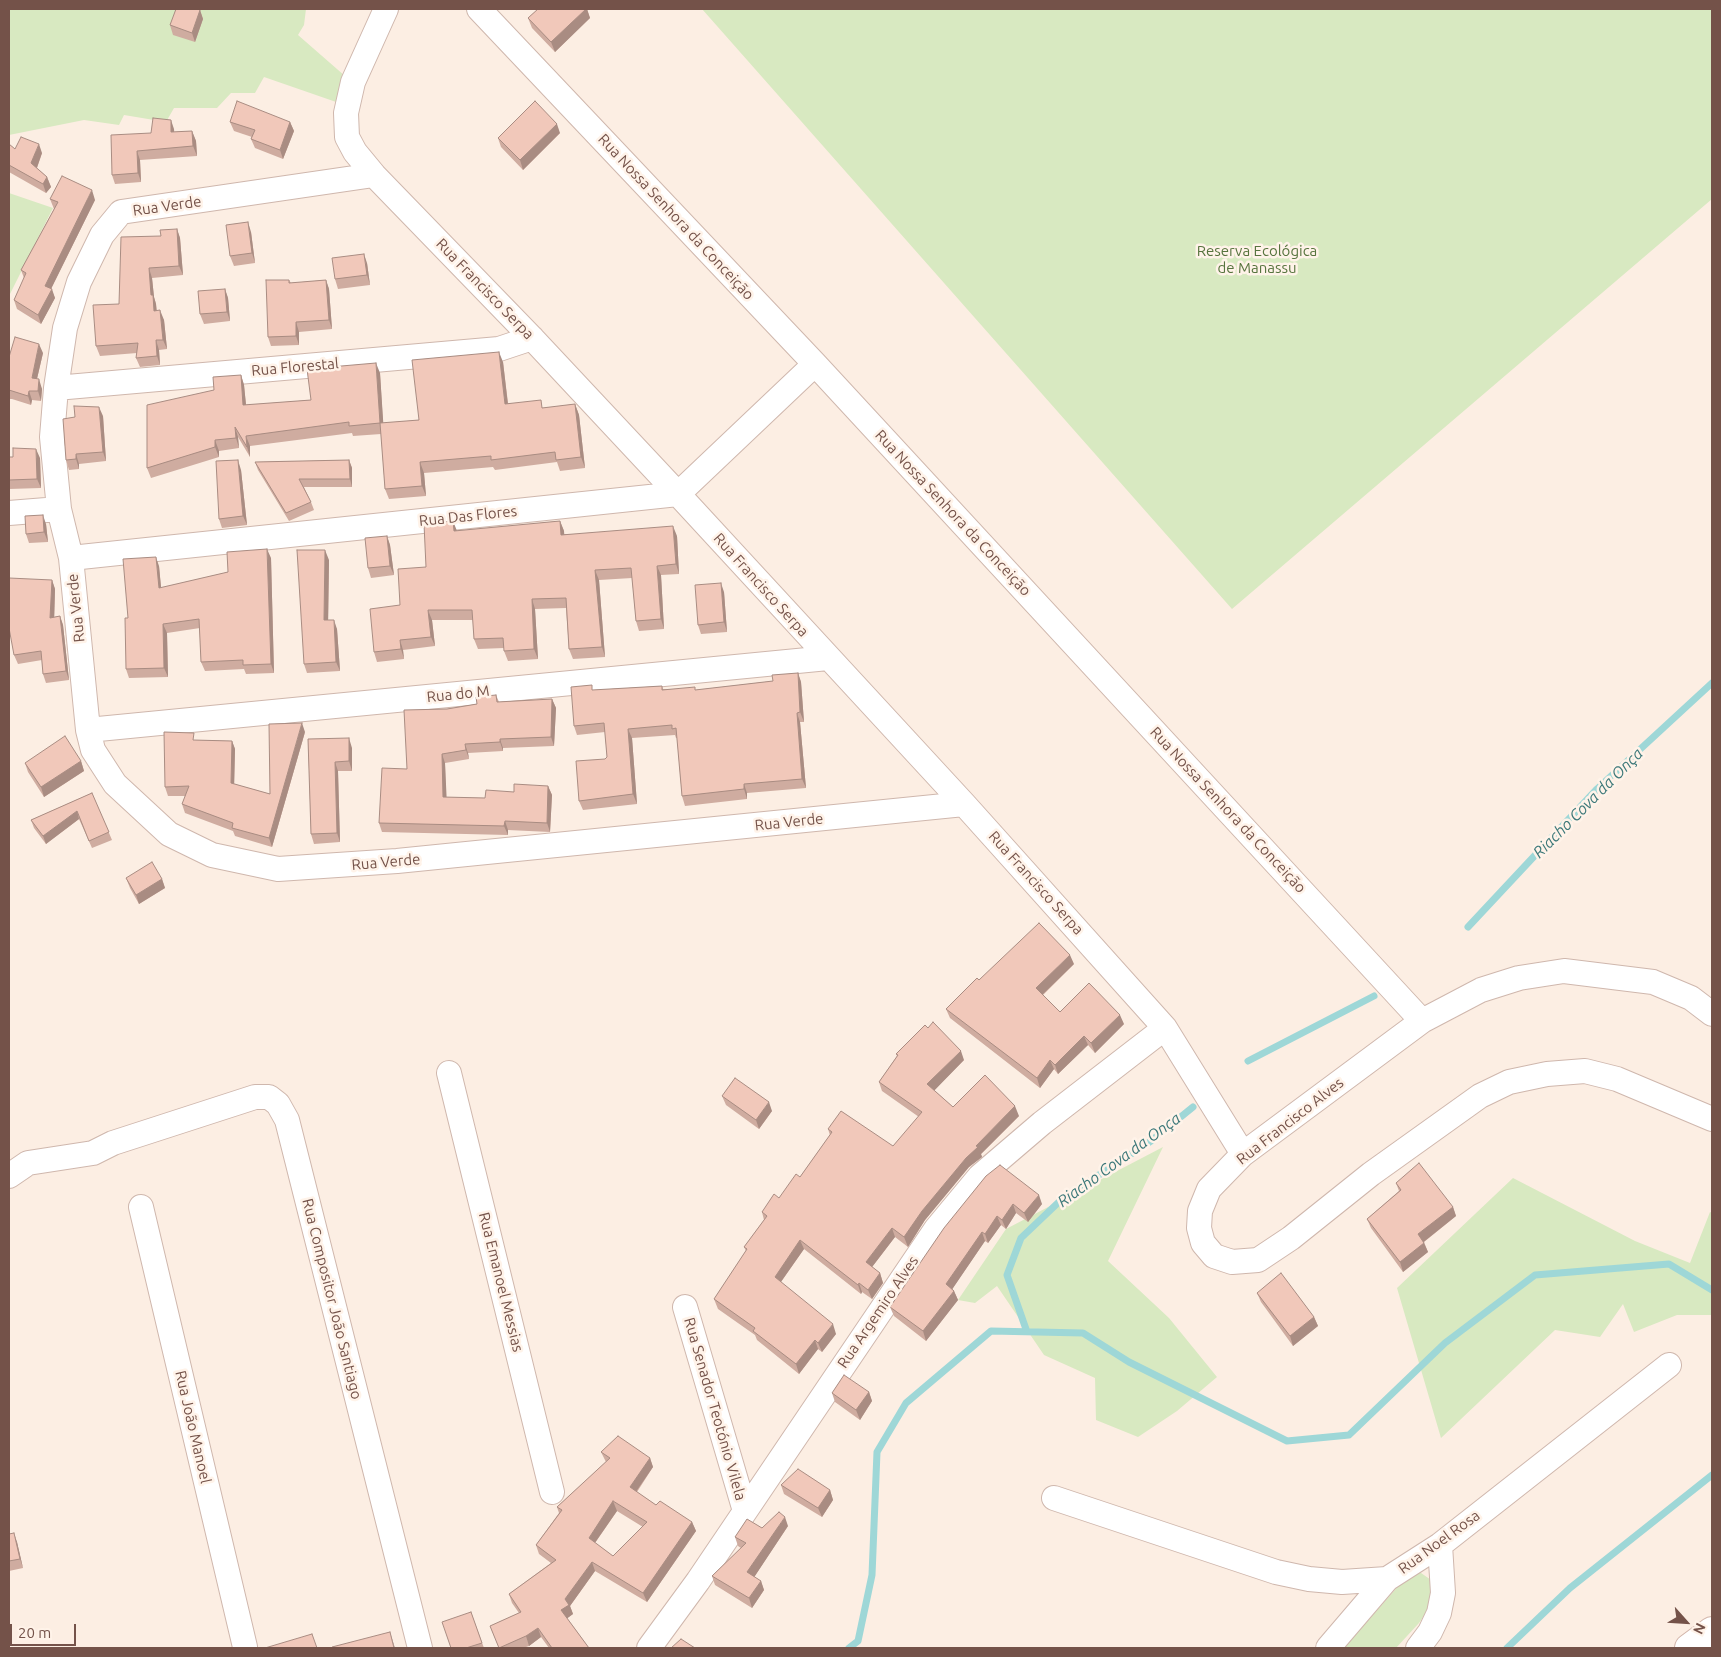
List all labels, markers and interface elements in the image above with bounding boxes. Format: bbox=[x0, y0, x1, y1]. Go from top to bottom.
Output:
street label: Rua Nossa Senhora da Conceição bbox=[594, 130, 758, 304]
street label: Rua Verde bbox=[132, 192, 202, 220]
street label: Rua Francisco Serpa bbox=[432, 235, 538, 343]
park label: Reserva Ecológica de Manassu bbox=[1197, 242, 1317, 277]
street label: Rua Florestal bbox=[251, 354, 339, 380]
street label: Rua Nossa Senhora da Conceição bbox=[871, 426, 1035, 600]
street label: Rua Das Flores bbox=[418, 502, 518, 530]
street label: Rua Francisco Serpa bbox=[710, 529, 812, 641]
street label: Rua Verde bbox=[63, 573, 89, 643]
street label: Rua do M bbox=[426, 682, 490, 706]
street label: Rua Nossa Senhora da Conceição bbox=[1146, 723, 1310, 897]
water label: Riacho Cova da Onça bbox=[1529, 744, 1647, 862]
street label: Rua Verde bbox=[754, 809, 824, 835]
street label: Rua Francisco Serpa bbox=[985, 827, 1087, 939]
street label: Rua Verde bbox=[351, 850, 421, 874]
street label: Rua Francisco Alves bbox=[1233, 1074, 1347, 1168]
water label: Riacho Cova da Onça bbox=[1054, 1109, 1184, 1211]
street label: Rua Compositor João Santiago bbox=[298, 1197, 366, 1401]
street label: Rua Emanoel Messias bbox=[475, 1210, 527, 1354]
street label: Rua Argemiro Alves bbox=[834, 1252, 922, 1372]
street label: Rua Senador Teotónio Vilela bbox=[680, 1315, 750, 1503]
street label: Rua João Manoel bbox=[171, 1369, 215, 1485]
street label: Rua Noel Rosa bbox=[1395, 1506, 1483, 1578]
north arrow bbox=[1661, 1597, 1711, 1647]
scale bar bbox=[12, 1614, 79, 1646]
text: N bbox=[1690, 1620, 1709, 1637]
text: 20 m bbox=[18, 1624, 51, 1641]

